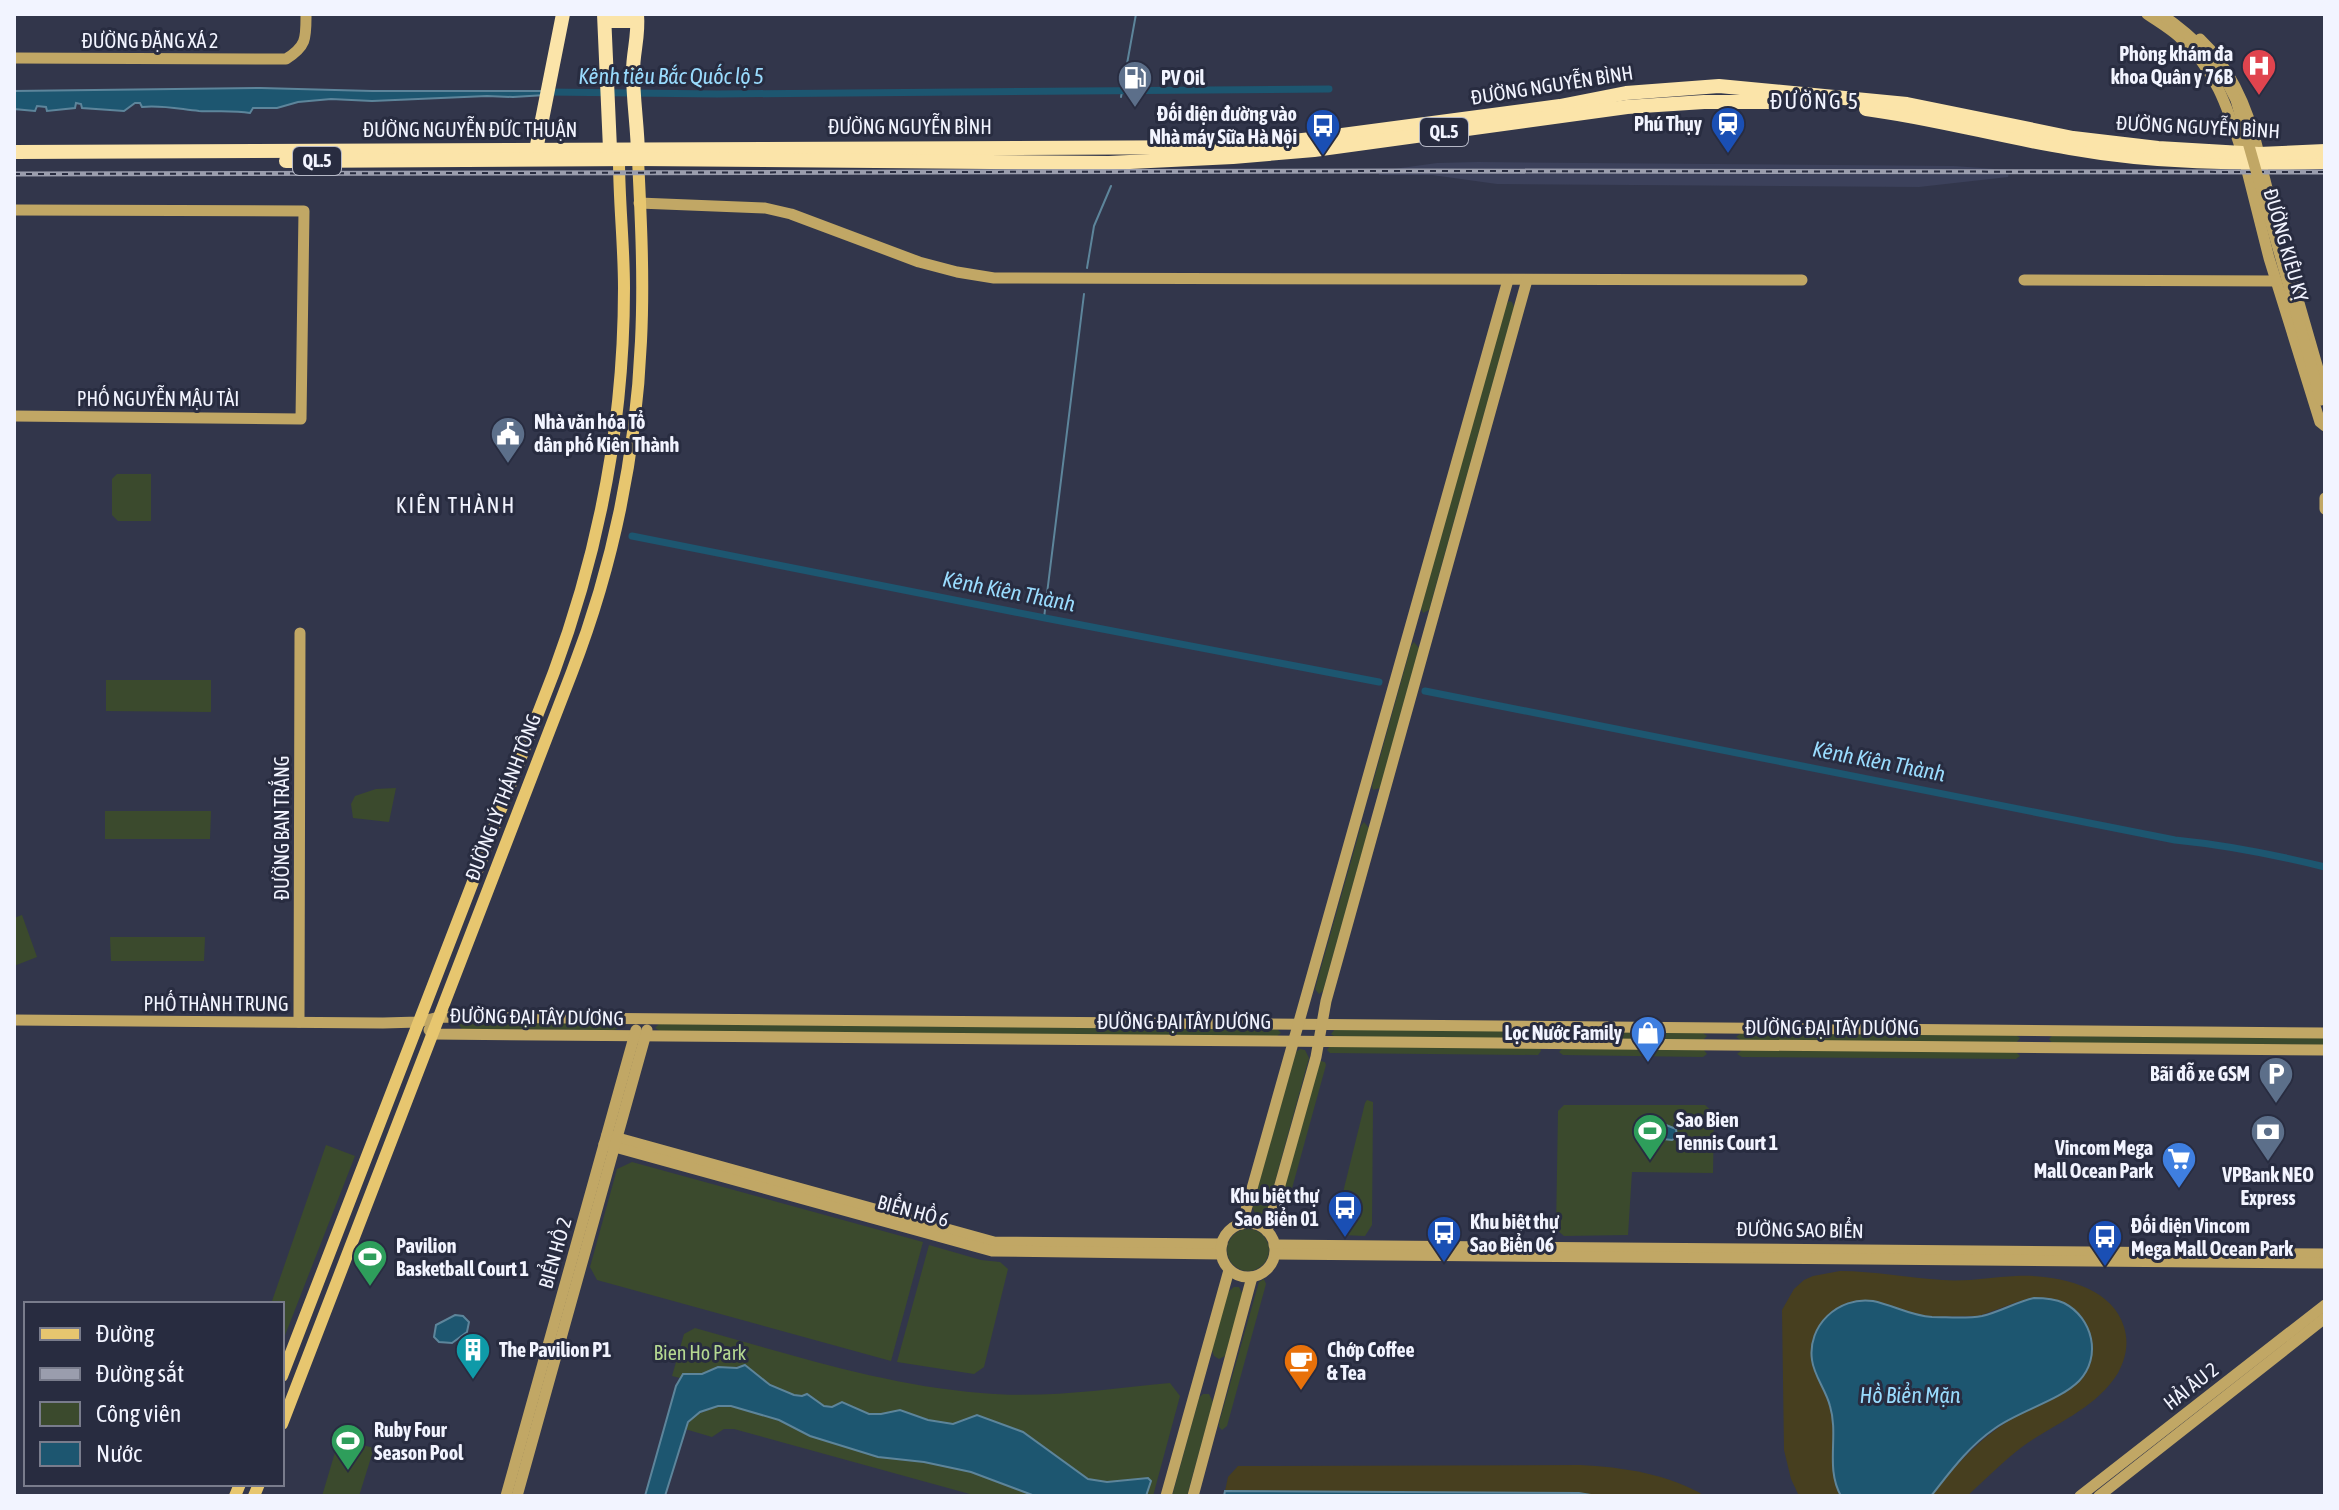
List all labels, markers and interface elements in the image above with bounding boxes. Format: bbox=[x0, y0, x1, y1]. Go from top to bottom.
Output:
street label: ĐƯỜNG ĐẶNG XÁ 2 bbox=[82, 29, 218, 52]
place label: Phòng khám đa khoa Quân y 76B bbox=[2111, 42, 2234, 88]
hospital icon: Phòng khám đa khoa Quân y 76B bbox=[2240, 47, 2278, 97]
street label: ĐƯỜNG NGUYỄN BÌNH bbox=[1469, 58, 1635, 109]
fuel station icon: PV Oil bbox=[1116, 59, 1154, 109]
water label: Kênh tiêu Bắc Quốc lộ 5 bbox=[578, 63, 764, 89]
place label: PV Oil bbox=[1161, 66, 1206, 89]
district label: ĐƯỜNG 5 bbox=[1770, 88, 1860, 114]
place label: Đối diện đường vào Nhà máy Sữa Hà Nội bbox=[1149, 102, 1297, 148]
station icon: Phú Thụy bbox=[1709, 105, 1747, 155]
bus stop icon: Đối diện đường vào Nhà máy Sữa Hà Nội bbox=[1304, 107, 1342, 157]
street label: ĐƯỜNG NGUYỄN BÌNH bbox=[2116, 109, 2281, 142]
place label: Phú Thụy bbox=[1634, 112, 1703, 135]
street label: ĐƯỜNG NGUYỄN BÌNH bbox=[828, 113, 992, 138]
street label: ĐƯỜNG NGUYỄN ĐỨC THUẬN bbox=[363, 116, 577, 141]
road number: QL.5 bbox=[1420, 118, 1468, 146]
road number: QL.5 bbox=[293, 147, 341, 175]
street label: ĐƯỜNG KIÊU KỴ bbox=[2259, 186, 2314, 304]
street label: PHỐ NGUYỄN MẬU TÀI bbox=[77, 385, 239, 410]
place label: Nhà văn hóa Tổ dân phố Kiên Thành bbox=[534, 409, 679, 456]
public building icon: Nhà văn hóa Tổ dân phố Kiên Thành bbox=[489, 415, 527, 465]
district label: KIÊN THÀNH bbox=[396, 492, 516, 518]
water label: Kênh Kiên Thành bbox=[940, 565, 1078, 617]
street label: ĐƯỜNG LÝ THÁNH TÔNG bbox=[460, 710, 545, 883]
water label: Kênh Kiên Thành bbox=[1810, 735, 1948, 787]
street label: ĐƯỜNG BAN TRẮNG bbox=[268, 756, 293, 900]
street label: PHỐ THÀNH TRUNG bbox=[143, 990, 289, 1015]
street label: ĐƯỜNG ĐẠI TÂY DƯƠNG bbox=[450, 1003, 624, 1030]
street label: ĐƯỜNG ĐẠI TÂY DƯƠNG bbox=[1097, 1010, 1271, 1033]
shop icon: Lọc Nước Family bbox=[1629, 1014, 1667, 1064]
street label: ĐƯỜNG ĐẠI TÂY DƯƠNG bbox=[1745, 1016, 1919, 1039]
place label: Lọc Nước Family bbox=[1504, 1021, 1623, 1044]
parking icon: Bãi đỗ xe GSM bbox=[2257, 1055, 2295, 1105]
place label: Bãi đỗ xe GSM bbox=[2150, 1062, 2250, 1085]
place label: Sao Bien Tennis Court 1 bbox=[1676, 1108, 1778, 1154]
sports icon: Sao Bien Tennis Court 1 bbox=[1631, 1112, 1669, 1162]
bank icon: VPBank NEO Express bbox=[2249, 1113, 2287, 1163]
place label: Vincom Mega Mall Ocean Park bbox=[2034, 1136, 2153, 1182]
supermarket icon: Vincom Mega Mall Ocean Park bbox=[2160, 1140, 2198, 1190]
place label: VPBank NEO Express bbox=[2221, 1163, 2314, 1209]
place label: Khu biệt thự Sao Biển 01 bbox=[1230, 1184, 1320, 1230]
street label: BIỂN HỒ 6 bbox=[875, 1187, 952, 1231]
bus stop icon: Khu biệt thự Sao Biển 01 bbox=[1326, 1189, 1364, 1239]
place label: Khu biệt thự Sao Biển 06 bbox=[1470, 1210, 1560, 1256]
street label: BIỂN HỒ 2 bbox=[531, 1214, 576, 1291]
bus stop icon: Khu biệt thự Sao Biển 06 bbox=[1425, 1214, 1463, 1264]
street label: ĐƯỜNG SAO BIỂN bbox=[1736, 1214, 1864, 1242]
place label: Đối diện Vincom Mega Mall Ocean Park bbox=[2131, 1214, 2293, 1260]
bus stop icon: Đối diện Vincom Mega Mall Ocean Park bbox=[2086, 1218, 2124, 1268]
place label: Pavilion Basketball Court 1 bbox=[396, 1234, 529, 1280]
sports icon: Pavilion Basketball Court 1 bbox=[351, 1238, 389, 1288]
legend bbox=[24, 1302, 284, 1486]
text: Đường bbox=[96, 1320, 155, 1347]
building icon: The Pavilion P1 bbox=[454, 1331, 492, 1381]
place label: The Pavilion P1 bbox=[499, 1338, 611, 1361]
place label: Chớp Coffee & Tea bbox=[1327, 1338, 1415, 1384]
park label: Bien Ho Park bbox=[654, 1341, 747, 1364]
cafe icon: Chớp Coffee & Tea bbox=[1282, 1342, 1320, 1392]
street label: HẢI ÂU 2 bbox=[2159, 1357, 2223, 1414]
text: Đường sắt bbox=[96, 1360, 184, 1387]
water label: Hồ Biển Mặn bbox=[1860, 1382, 1961, 1408]
text: Công viên bbox=[96, 1400, 181, 1427]
place label: Ruby Four Season Pool bbox=[374, 1418, 464, 1464]
sports icon: Ruby Four Season Pool bbox=[329, 1422, 367, 1472]
text: Nước bbox=[96, 1440, 142, 1467]

